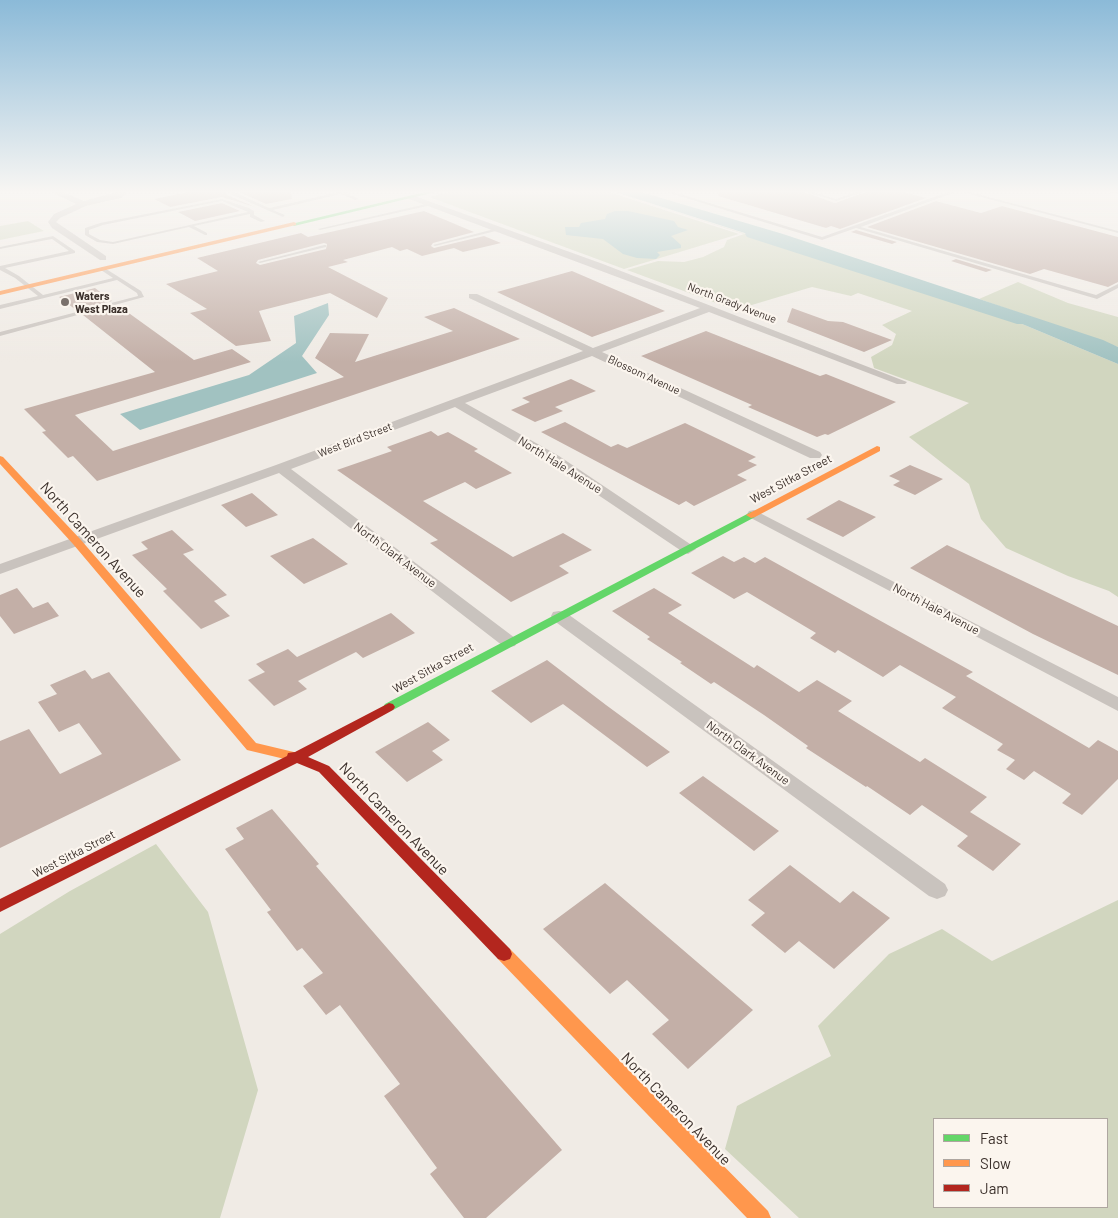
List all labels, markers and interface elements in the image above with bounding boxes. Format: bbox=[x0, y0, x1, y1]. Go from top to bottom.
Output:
street label: North Grady Avenue bbox=[686, 280, 778, 326]
place label: Waters West Plaza bbox=[75, 289, 128, 315]
marker: Waters West Plaza bbox=[59, 296, 71, 308]
street label: Blossom Avenue bbox=[606, 353, 682, 397]
street label: West Bird Street bbox=[316, 420, 394, 460]
street label: North Hale Avenue bbox=[515, 433, 605, 497]
street label: West Sitka Street bbox=[748, 451, 834, 507]
street label: North Cameron Avenue bbox=[36, 478, 150, 602]
street label: North Clark Avenue bbox=[351, 519, 439, 591]
street label: North Hale Avenue bbox=[890, 580, 982, 638]
street label: West Sitka Street bbox=[390, 640, 476, 696]
street label: North Clark Avenue bbox=[704, 718, 792, 788]
street label: North Cameron Avenue bbox=[335, 759, 453, 879]
street label: West Sitka Street bbox=[30, 827, 118, 881]
street label: North Cameron Avenue bbox=[617, 1049, 735, 1169]
legend bbox=[933, 1118, 1108, 1208]
text: Fast bbox=[980, 1129, 1008, 1147]
text: Slow bbox=[980, 1154, 1011, 1172]
text: Jam bbox=[980, 1179, 1009, 1197]

